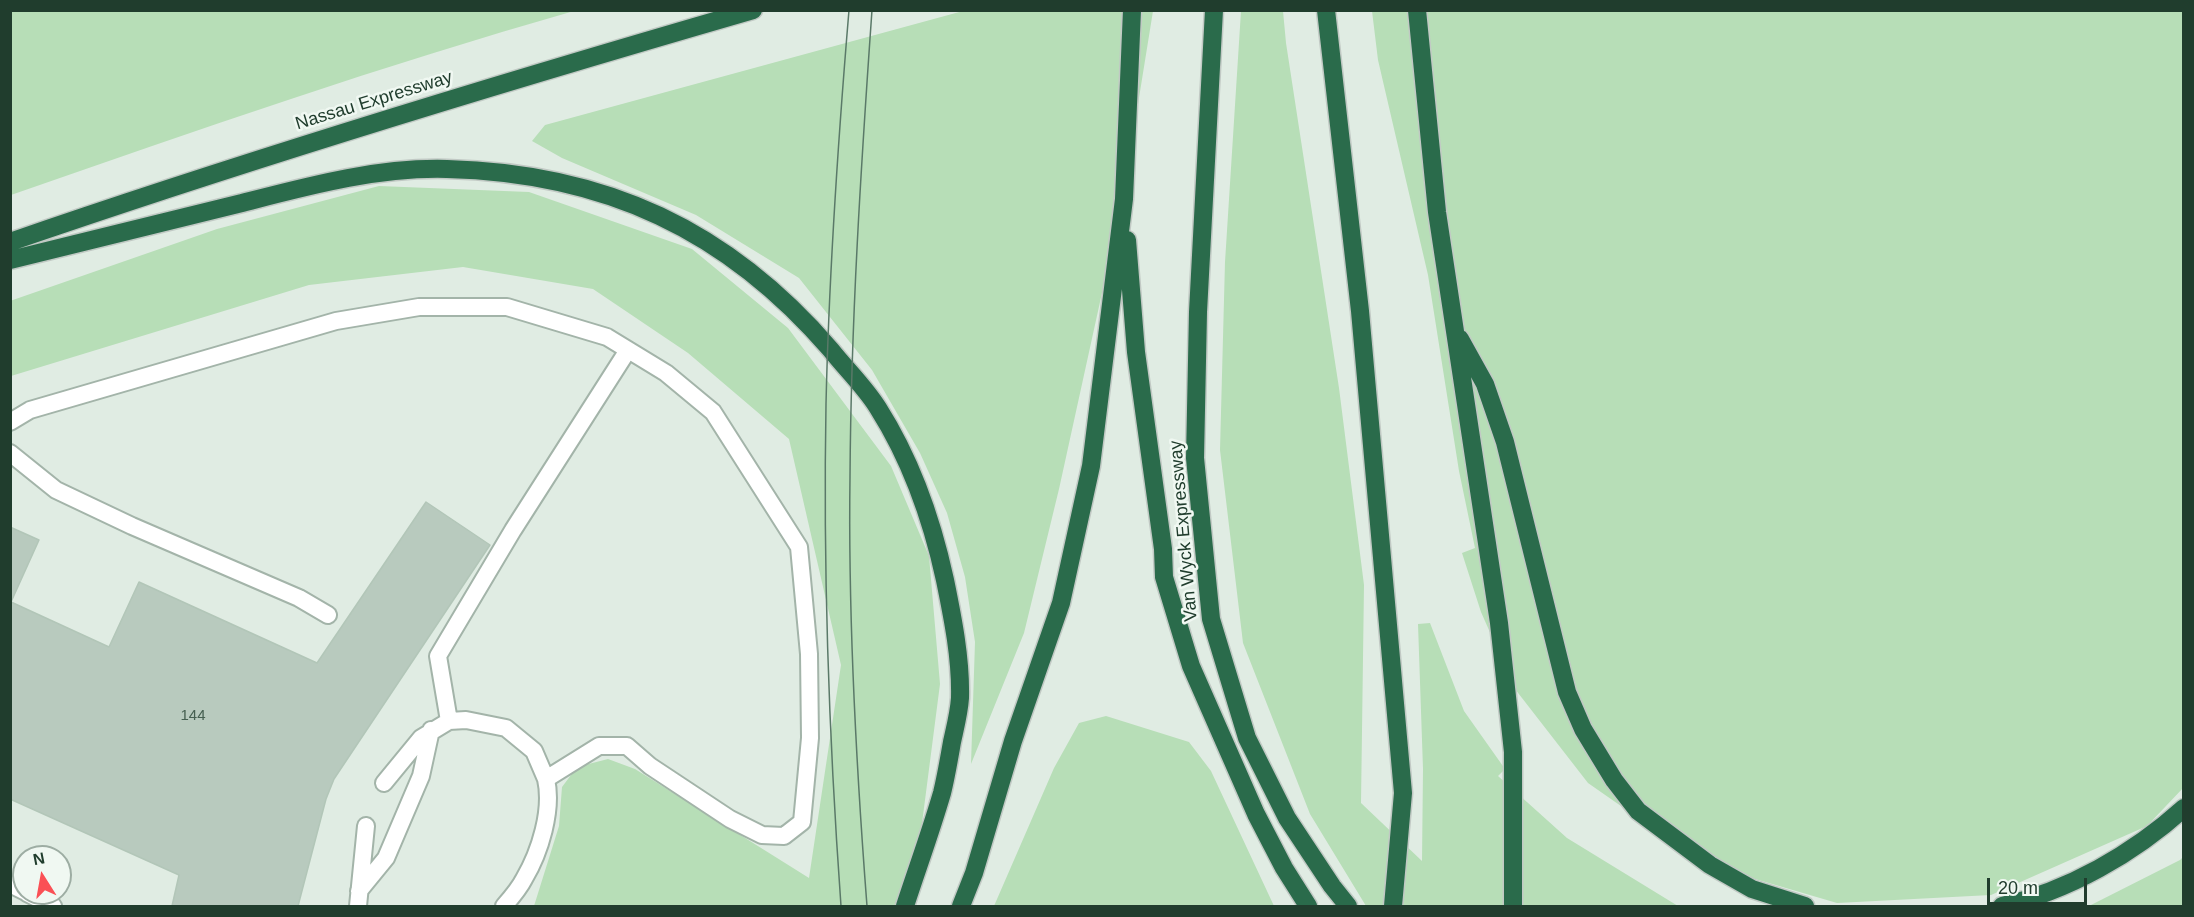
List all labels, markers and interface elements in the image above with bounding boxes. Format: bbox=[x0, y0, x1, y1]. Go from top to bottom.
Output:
street label: Nassau Expressway bbox=[293, 67, 455, 135]
street label: Van Wyck Expressway bbox=[1165, 440, 1203, 622]
house number: 144 bbox=[180, 707, 206, 725]
north arrow bbox=[12, 845, 72, 905]
text: N bbox=[32, 849, 46, 868]
scale bar bbox=[1990, 866, 2090, 904]
text: 20 m bbox=[1998, 878, 2038, 898]

